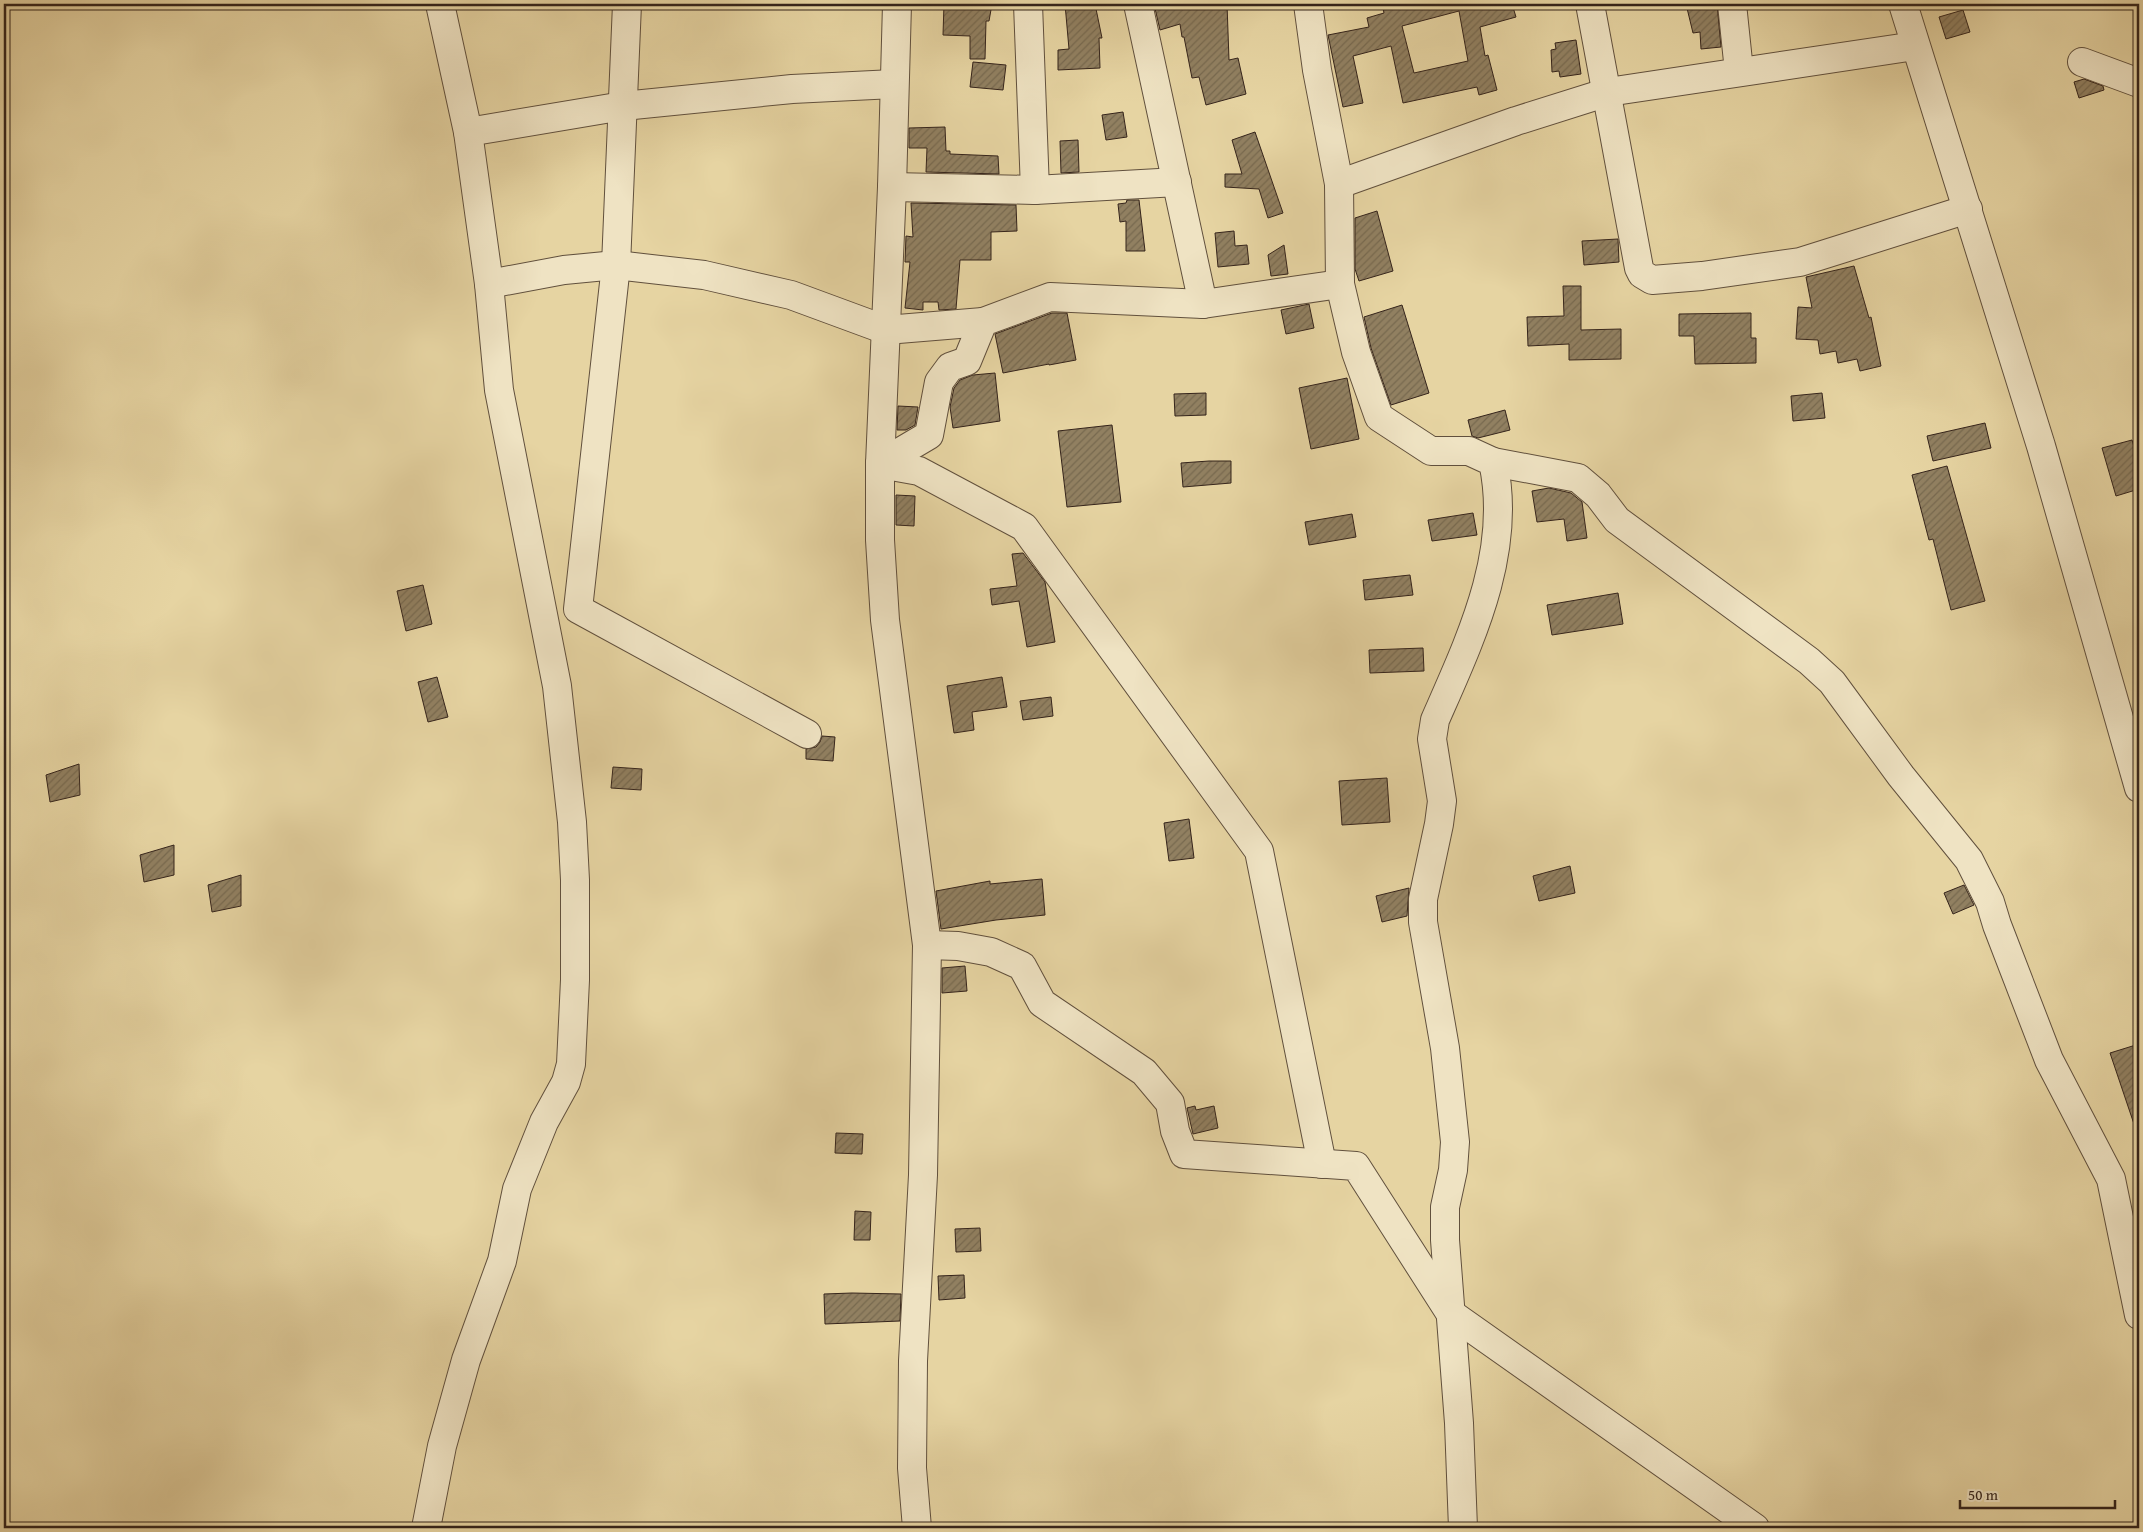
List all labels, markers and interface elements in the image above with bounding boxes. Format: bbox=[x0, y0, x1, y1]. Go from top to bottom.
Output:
scale bar bbox=[1960, 1477, 2116, 1509]
text: 50 m bbox=[1968, 1484, 1999, 1505]

